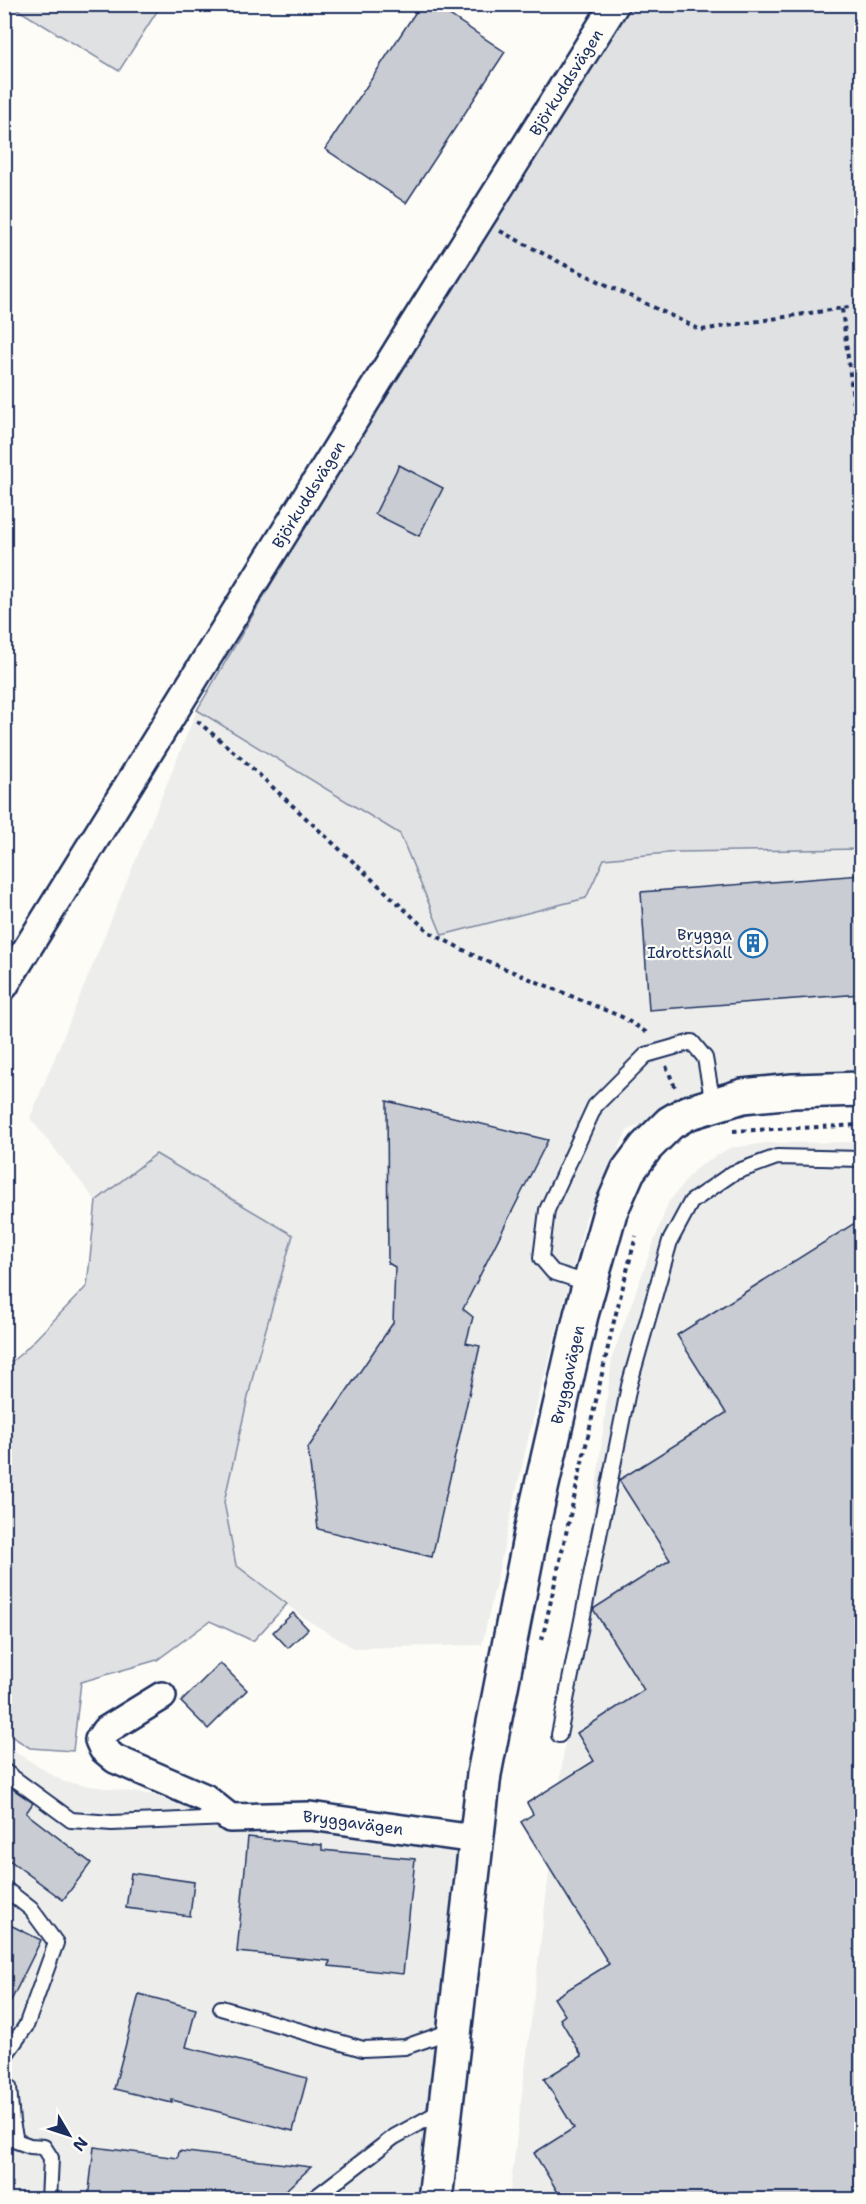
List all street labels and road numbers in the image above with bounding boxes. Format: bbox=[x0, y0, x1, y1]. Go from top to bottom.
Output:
street label: Björkuddsvägen bbox=[524, 25, 607, 140]
street label: Björkuddsvägen bbox=[267, 437, 349, 552]
street label: Bryggavägen bbox=[546, 1323, 589, 1426]
street label: Bryggavägen bbox=[303, 1805, 405, 1839]

